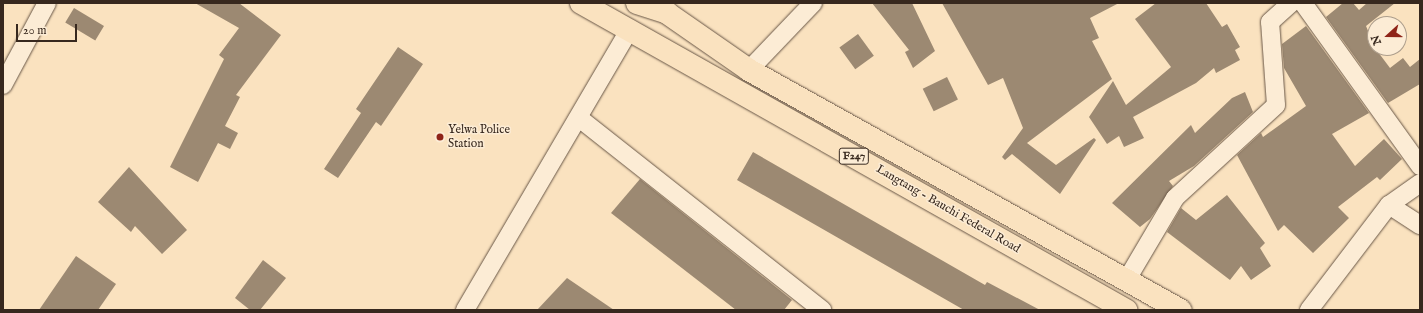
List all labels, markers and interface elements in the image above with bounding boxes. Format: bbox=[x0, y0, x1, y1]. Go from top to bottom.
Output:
scale bar bbox=[18, 16, 79, 42]
north arrow bbox=[1367, 16, 1407, 56]
text: 20 m bbox=[23, 23, 46, 38]
text: N bbox=[1368, 33, 1385, 47]
place label: Yelwa Police Station bbox=[448, 123, 510, 151]
marker: Yelwa Police Station bbox=[435, 132, 445, 142]
road number: F247 bbox=[838, 147, 870, 165]
street label: Langtang - Bauchi Federal Road bbox=[873, 162, 1023, 256]

